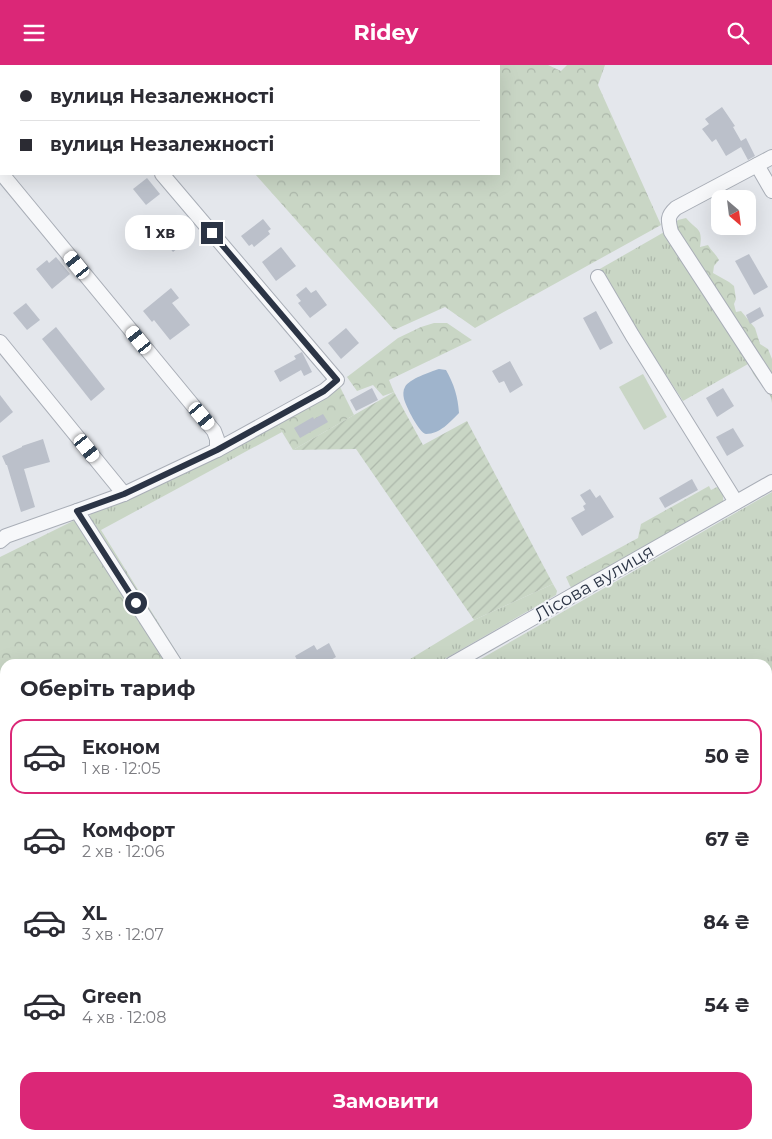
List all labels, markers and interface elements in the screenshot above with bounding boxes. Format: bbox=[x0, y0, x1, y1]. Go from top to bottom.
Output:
icon: menu bbox=[20, 19, 48, 47]
text: Ridey bbox=[353, 19, 419, 46]
icon: search bbox=[724, 19, 752, 47]
text: вулиця Незалежності bbox=[50, 85, 274, 108]
text: вулиця Незалежності bbox=[50, 133, 274, 156]
north arrow bbox=[711, 190, 756, 235]
map controls bbox=[711, 190, 756, 235]
callout: 1 хв bbox=[124, 215, 194, 251]
route end bbox=[201, 222, 223, 244]
text: 1 хв bbox=[145, 223, 175, 242]
car bbox=[61, 249, 92, 281]
car bbox=[123, 324, 154, 356]
car bbox=[186, 400, 217, 432]
car bbox=[71, 432, 102, 464]
street label: Лісова вулиця bbox=[530, 540, 658, 626]
route start bbox=[125, 592, 147, 614]
text: Оберіть тариф bbox=[20, 675, 195, 702]
icon: car bbox=[22, 734, 67, 779]
text: Економ bbox=[82, 736, 160, 759]
text: 50 ₴ bbox=[705, 745, 750, 768]
text: 1 хв · 12:05 bbox=[82, 759, 160, 778]
icon: car bbox=[22, 817, 67, 862]
text: Комфорт bbox=[82, 819, 175, 842]
text: 67 ₴ bbox=[705, 828, 750, 851]
text: 2 хв · 12:06 bbox=[82, 842, 164, 861]
icon: car bbox=[22, 900, 67, 945]
text: XL bbox=[82, 902, 107, 925]
text: 84 ₴ bbox=[703, 911, 750, 934]
text: 3 хв · 12:07 bbox=[82, 925, 164, 944]
icon: car bbox=[22, 983, 67, 1028]
text: Green bbox=[82, 985, 142, 1008]
text: 54 ₴ bbox=[705, 994, 750, 1017]
text: 4 хв · 12:08 bbox=[82, 1008, 166, 1027]
button: Замовити bbox=[20, 1072, 752, 1130]

